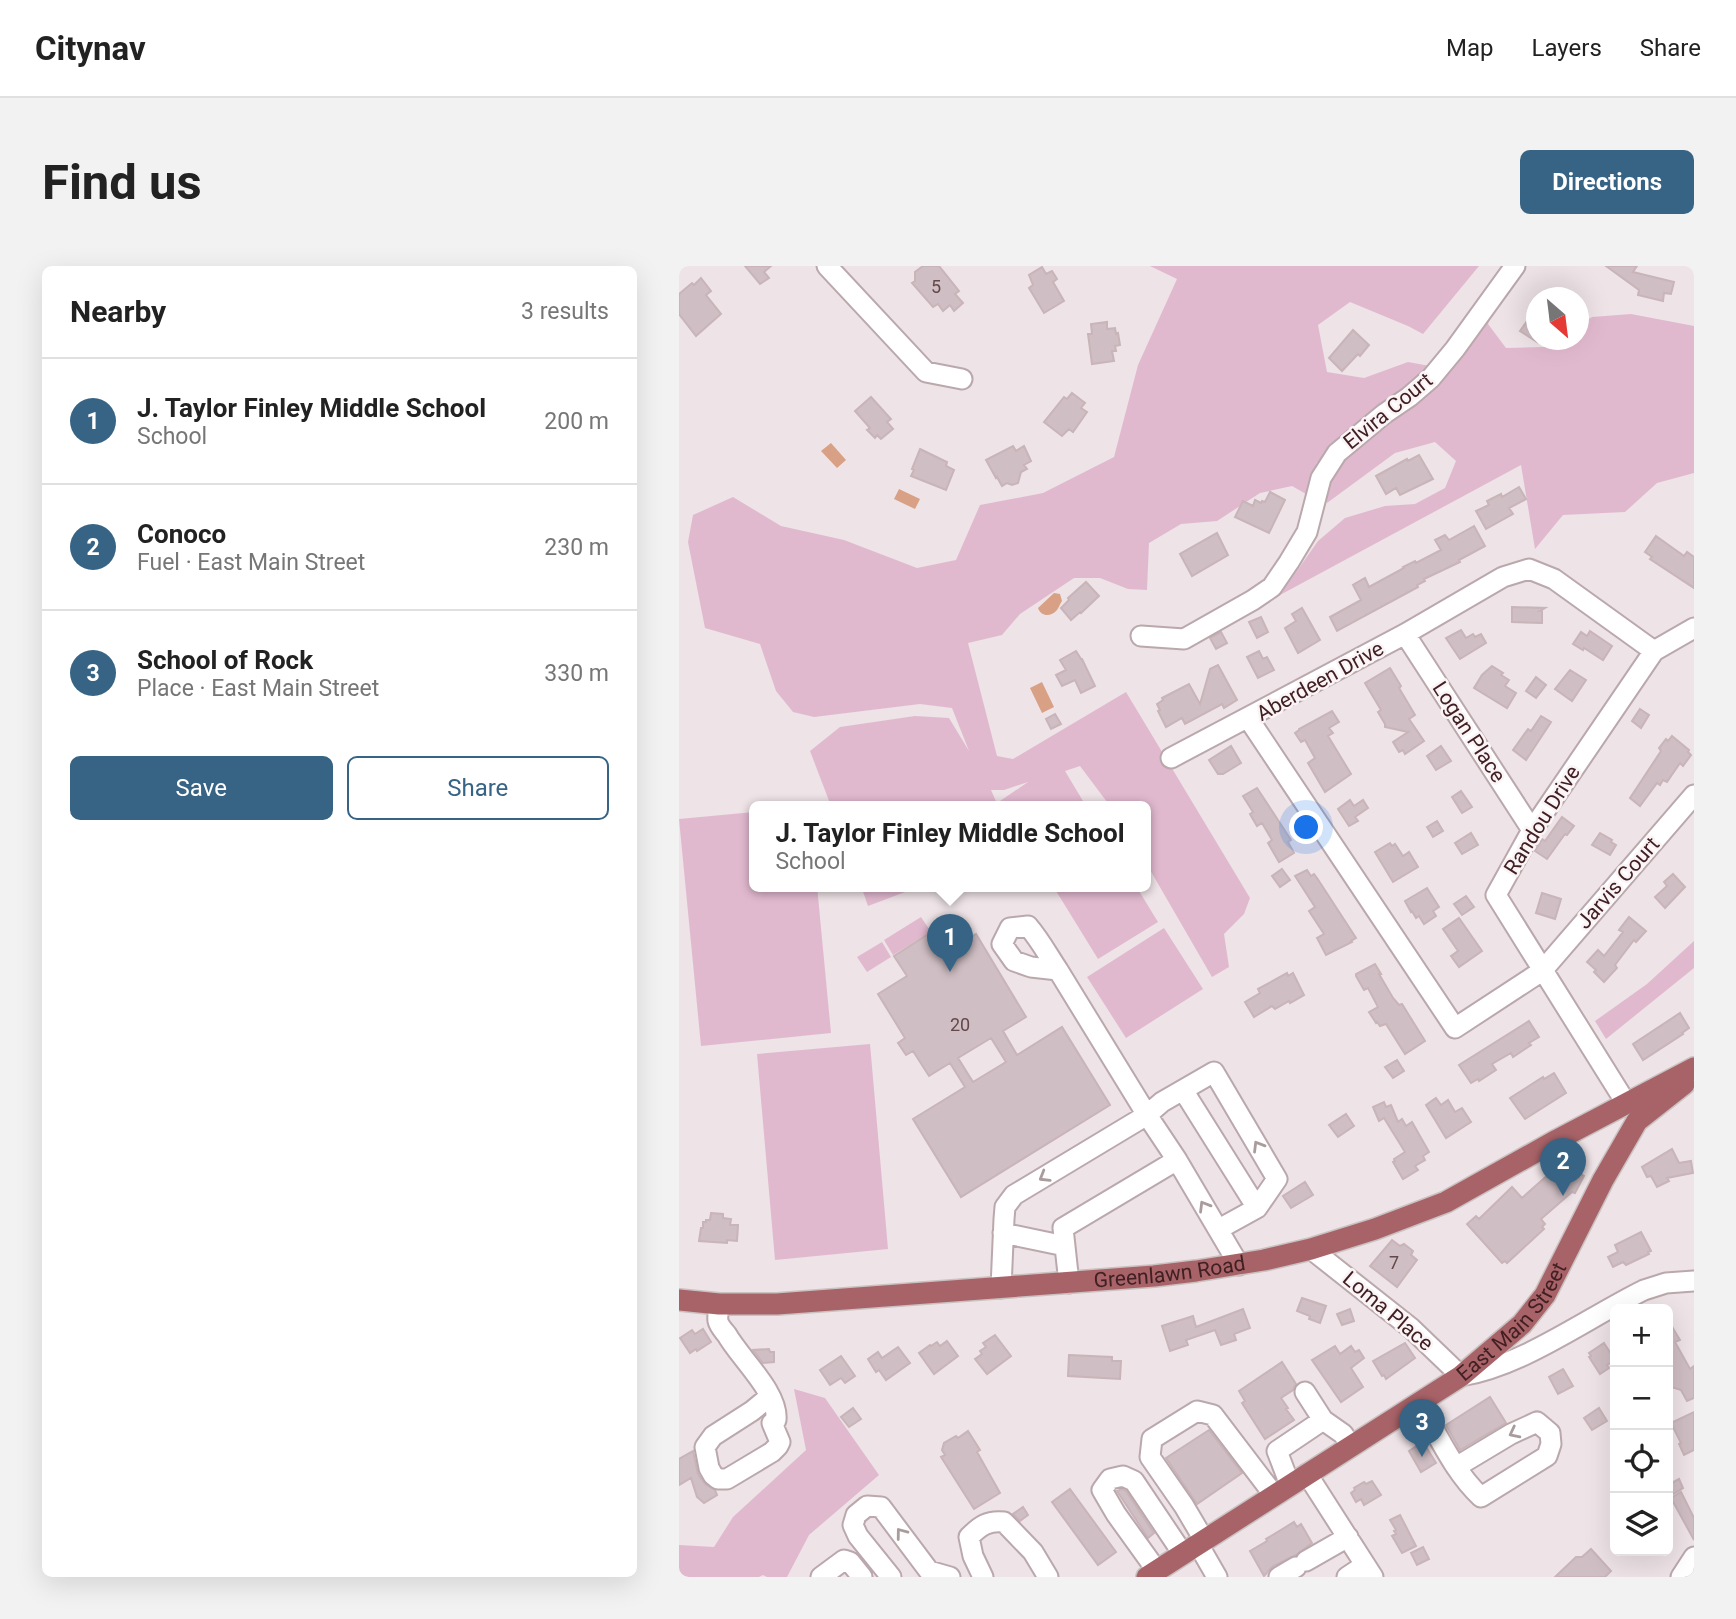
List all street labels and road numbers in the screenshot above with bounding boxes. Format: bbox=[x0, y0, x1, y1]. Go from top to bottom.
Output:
street label: Elvira Court bbox=[1339, 368, 1437, 454]
street label: Aberdeen Drive bbox=[1252, 636, 1388, 726]
street label: Logan Place bbox=[1428, 677, 1510, 787]
street label: Randou Drive bbox=[1499, 761, 1585, 879]
street label: Jarvis Court bbox=[1572, 832, 1664, 934]
street label: Greenlawn Road bbox=[1093, 1251, 1247, 1292]
street label: East Main Street bbox=[1452, 1258, 1571, 1386]
street label: Loma Place bbox=[1338, 1266, 1438, 1356]

